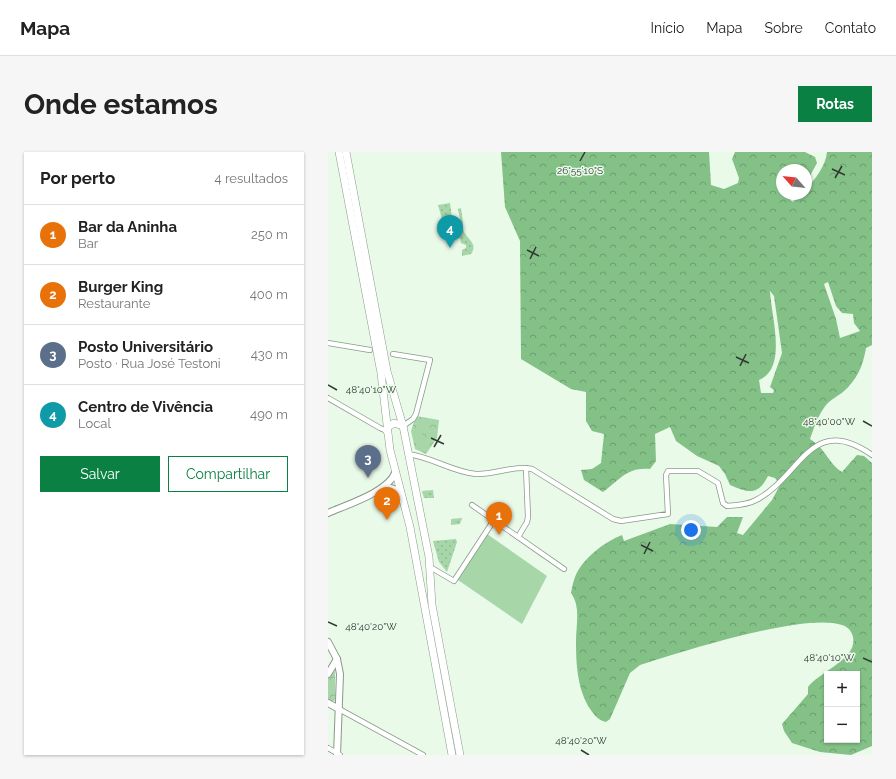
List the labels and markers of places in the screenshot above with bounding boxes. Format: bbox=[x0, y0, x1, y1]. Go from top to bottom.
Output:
pin: 4 bbox=[437, 215, 463, 248]
pin: 3 bbox=[355, 445, 381, 478]
pin: 2 bbox=[374, 487, 400, 520]
pin: 1 bbox=[486, 502, 512, 535]

